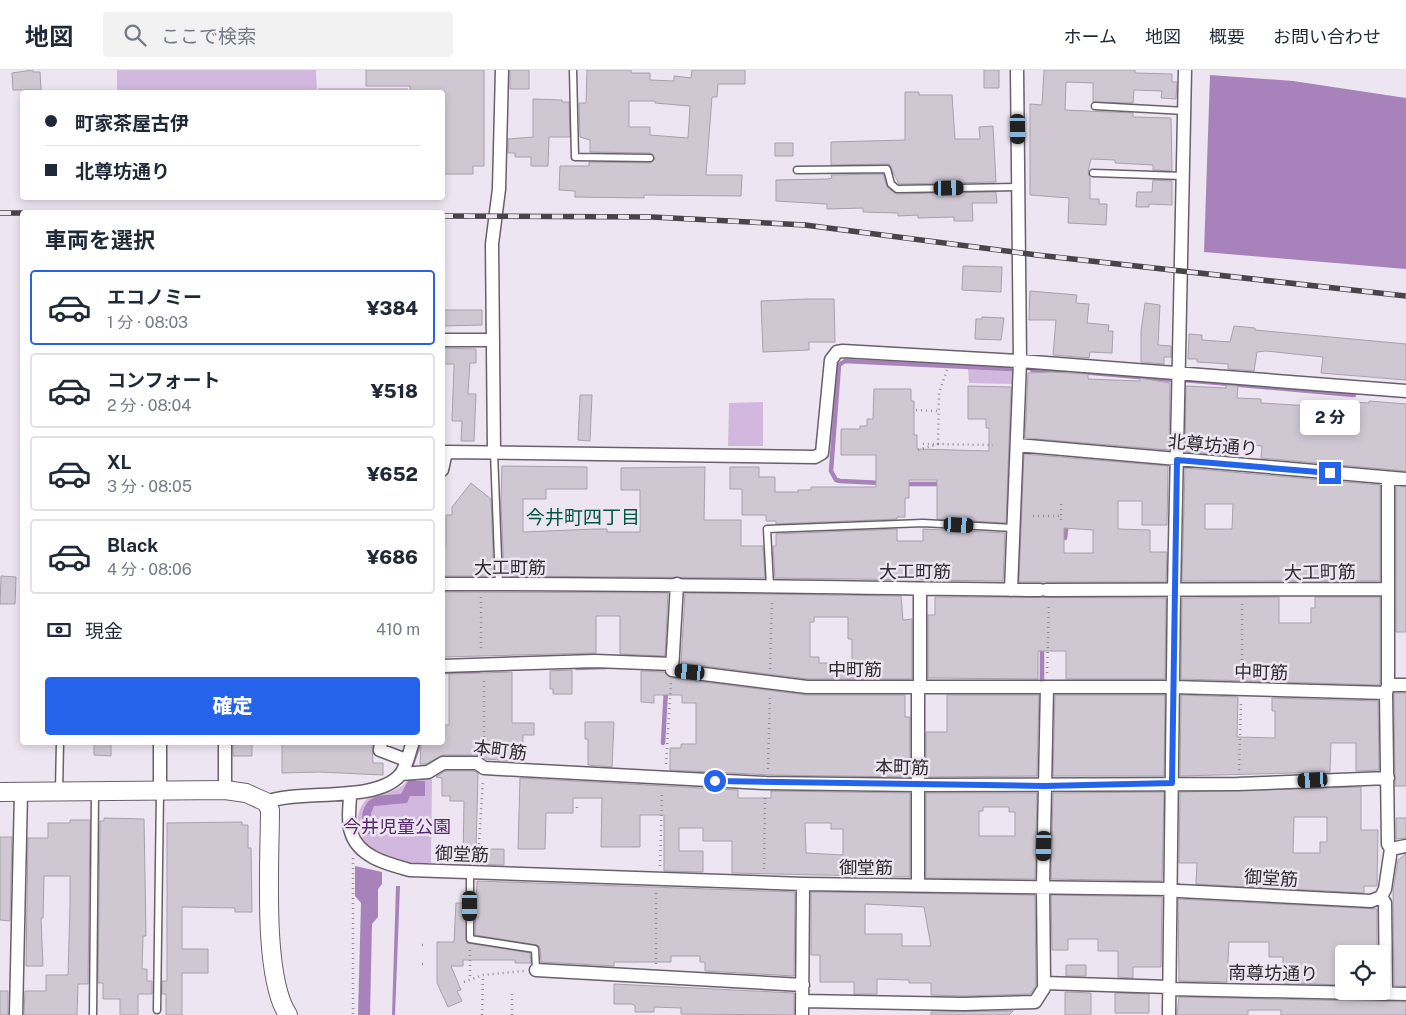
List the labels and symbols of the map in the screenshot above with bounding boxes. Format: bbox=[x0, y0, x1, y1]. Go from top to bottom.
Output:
car bbox=[1010, 114, 1025, 144]
car bbox=[933, 180, 964, 196]
callout: 2 分 bbox=[1300, 400, 1360, 436]
street label: 北尊坊通り bbox=[1167, 431, 1259, 459]
route end bbox=[1319, 462, 1341, 484]
district label: 今井町四丁目 bbox=[526, 506, 640, 528]
car bbox=[943, 517, 974, 533]
street label: 大工町筋 bbox=[474, 557, 546, 578]
street label: 大工町筋 bbox=[879, 561, 951, 582]
street label: 大工町筋 bbox=[1284, 561, 1356, 583]
street label: 中町筋 bbox=[828, 659, 882, 680]
street label: 中町筋 bbox=[1234, 661, 1288, 683]
car bbox=[674, 663, 705, 681]
street label: 本町筋 bbox=[472, 736, 528, 764]
street label: 本町筋 bbox=[875, 756, 929, 778]
route start bbox=[704, 770, 726, 792]
car bbox=[1297, 772, 1328, 788]
park label: 今井児童公園 bbox=[343, 816, 451, 837]
car bbox=[1036, 831, 1051, 861]
street label: 御堂筋 bbox=[435, 843, 489, 865]
street label: 御堂筋 bbox=[839, 857, 893, 878]
street label: 御堂筋 bbox=[1243, 866, 1299, 890]
car bbox=[462, 891, 477, 921]
street label: 南尊坊通り bbox=[1228, 962, 1318, 984]

